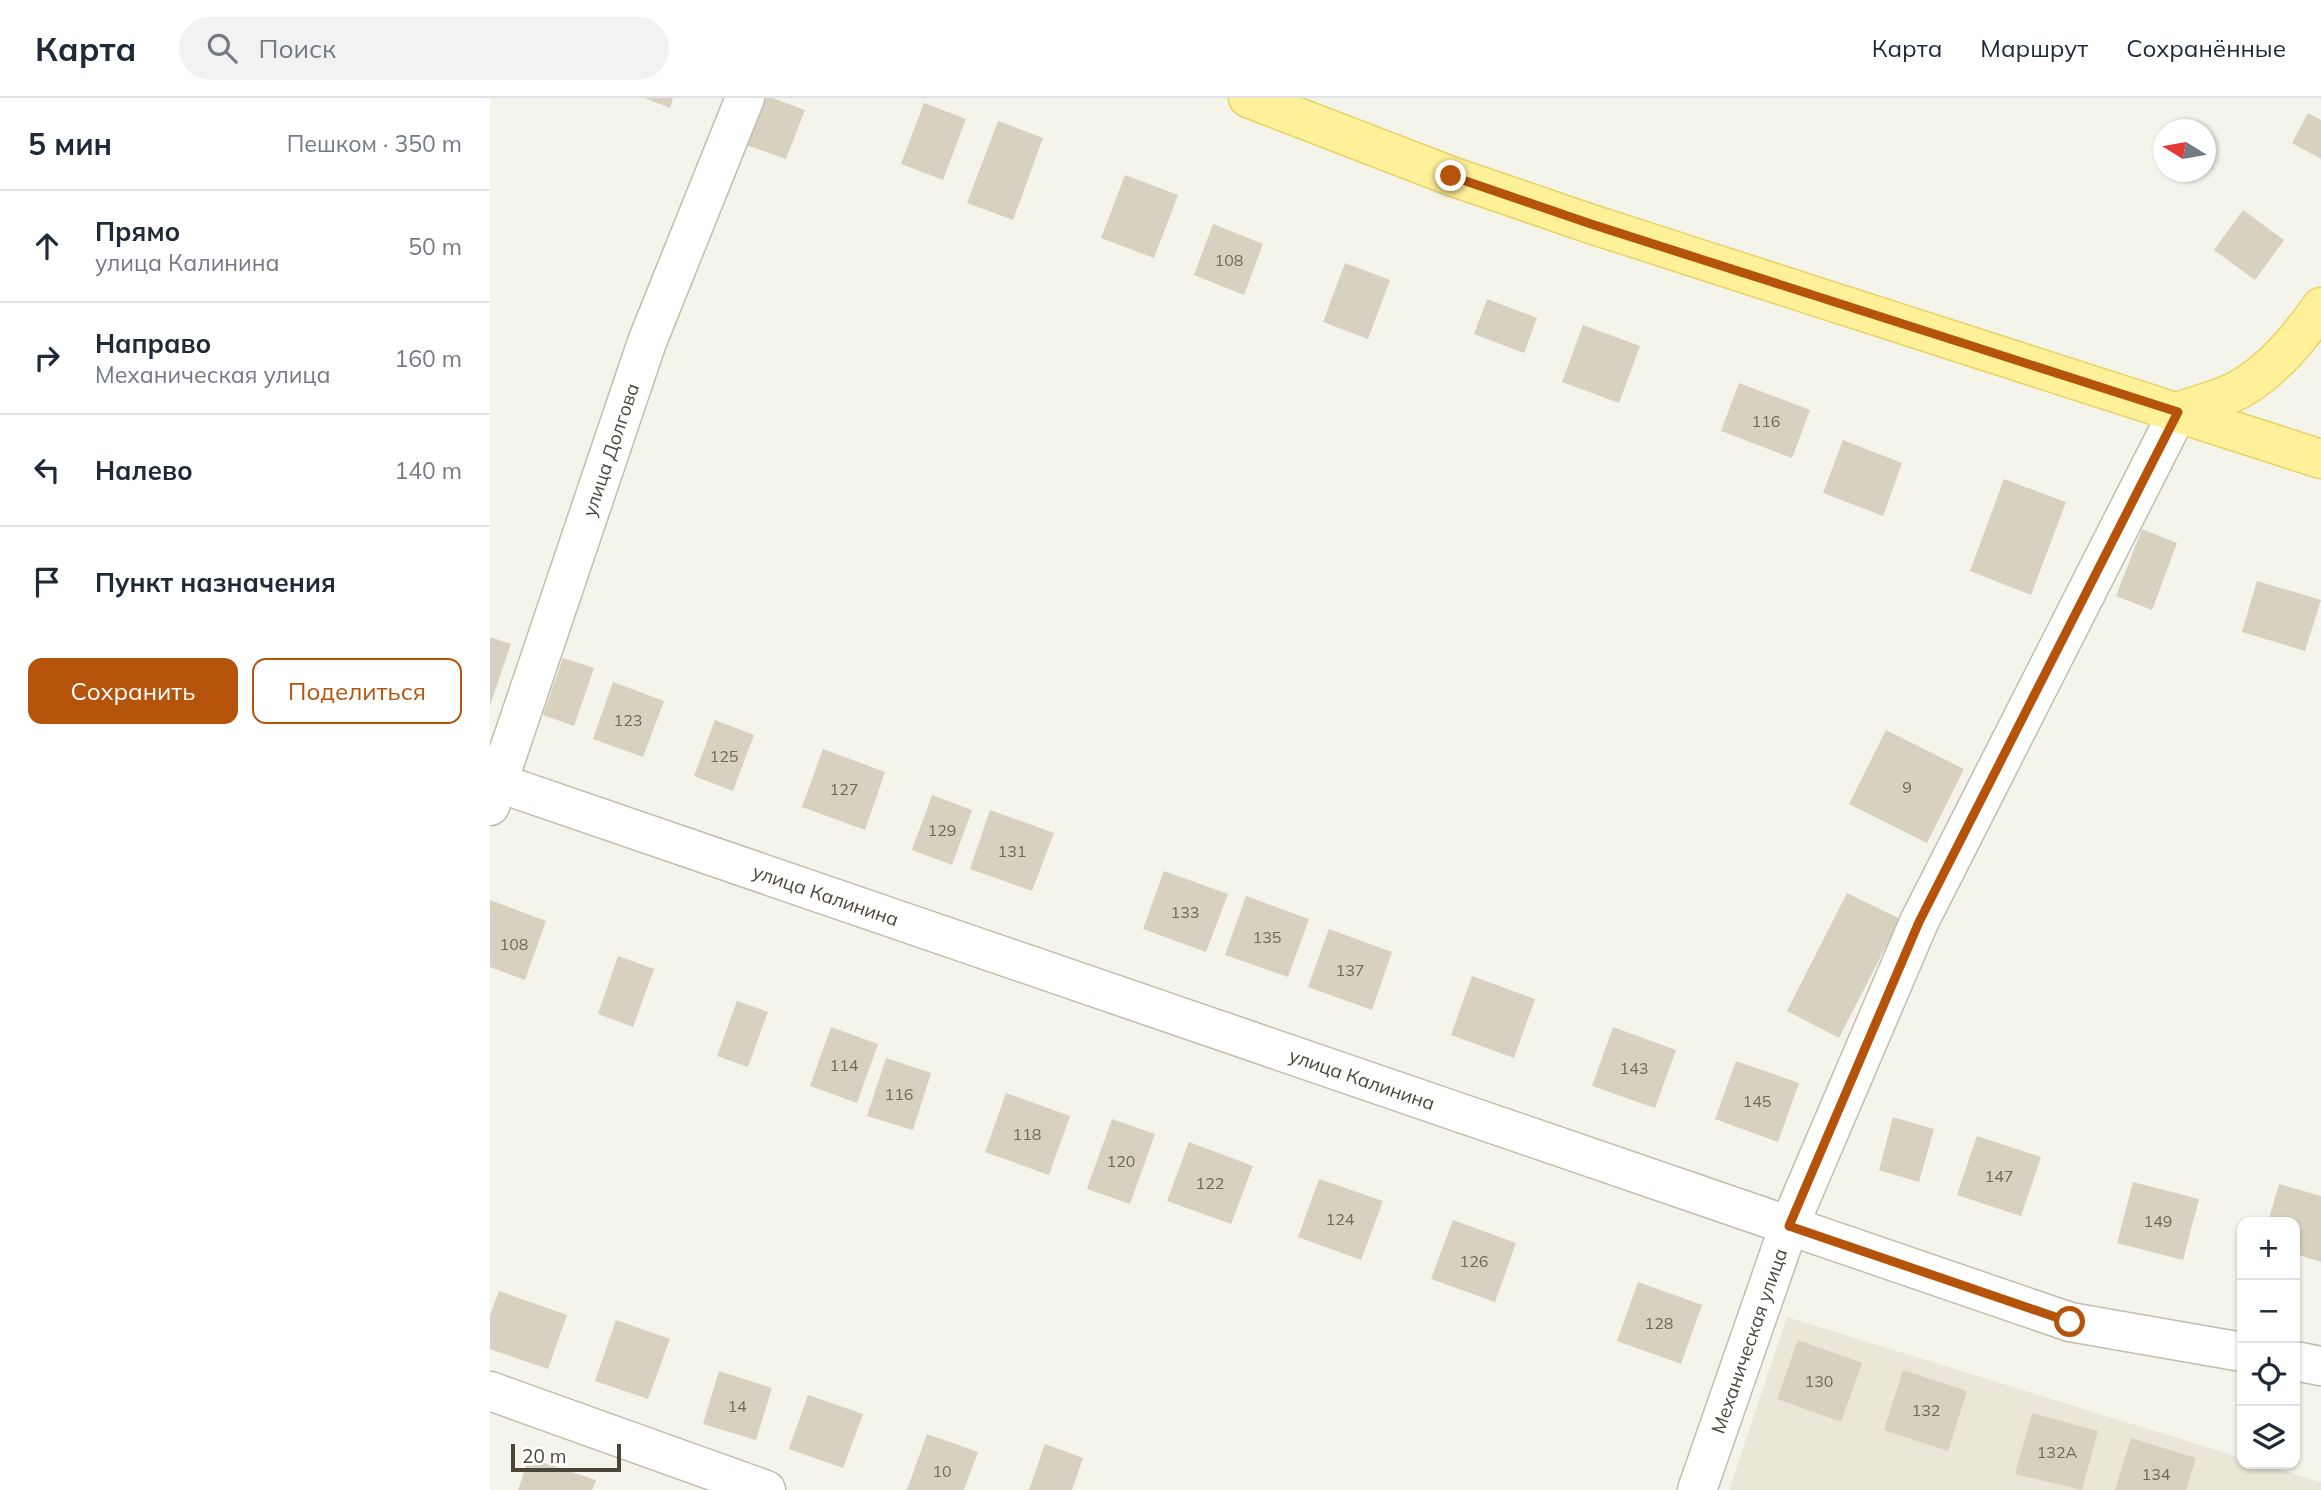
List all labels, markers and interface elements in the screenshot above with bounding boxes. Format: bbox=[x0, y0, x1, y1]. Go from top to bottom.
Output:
search box bbox=[179, 17, 669, 80]
text: Карта bbox=[35, 28, 137, 69]
icon: search bbox=[203, 29, 241, 67]
text: Поиск bbox=[259, 32, 336, 65]
text: Карта bbox=[1872, 33, 1942, 63]
text: Маршрут bbox=[1980, 33, 2088, 63]
text: Сохранённые bbox=[2126, 33, 2286, 63]
north arrow bbox=[2153, 119, 2216, 182]
text: 5 мин bbox=[28, 125, 112, 163]
text: Пешком · 350 m bbox=[287, 129, 462, 158]
route end bbox=[1435, 160, 1466, 191]
text: Прямо bbox=[95, 215, 180, 248]
icon: ahead bbox=[28, 227, 66, 265]
text: 50 m bbox=[408, 232, 462, 261]
text: улица Калинина bbox=[95, 248, 280, 277]
house number: 108 bbox=[1215, 250, 1243, 270]
text: Направо bbox=[95, 327, 211, 360]
icon: right bbox=[28, 339, 66, 377]
text: 160 m bbox=[394, 344, 462, 373]
text: Механическая улица bbox=[95, 360, 330, 389]
street label: улица Долгова bbox=[577, 380, 644, 520]
house number: 116 bbox=[1752, 411, 1780, 431]
icon: left bbox=[28, 451, 66, 489]
text: Налево bbox=[95, 454, 193, 487]
text: 140 m bbox=[394, 456, 462, 485]
icon: arrive bbox=[28, 563, 66, 601]
text: Пункт назначения bbox=[95, 566, 336, 599]
button: Сохранить bbox=[28, 658, 238, 724]
button: Поделиться bbox=[252, 658, 462, 724]
house number: 123 bbox=[614, 710, 642, 730]
house number: 125 bbox=[710, 746, 738, 766]
house number: 9 bbox=[1902, 777, 1912, 797]
house number: 127 bbox=[830, 779, 858, 799]
house number: 129 bbox=[928, 820, 956, 840]
house number: 131 bbox=[998, 841, 1026, 861]
street label: улица Калинина bbox=[750, 859, 902, 931]
house number: 133 bbox=[1171, 902, 1199, 922]
house number: 135 bbox=[1253, 927, 1281, 947]
house number: 108 bbox=[500, 934, 528, 954]
house number: 137 bbox=[1336, 960, 1364, 980]
street label: улица Калинина bbox=[1286, 1043, 1438, 1115]
house number: 114 bbox=[830, 1055, 859, 1075]
house number: 143 bbox=[1620, 1058, 1648, 1078]
house number: 116 bbox=[885, 1084, 913, 1104]
house number: 145 bbox=[1743, 1091, 1771, 1111]
house number: 118 bbox=[1013, 1124, 1041, 1144]
house number: 120 bbox=[1107, 1151, 1135, 1171]
house number: 147 bbox=[1985, 1166, 2013, 1186]
house number: 122 bbox=[1196, 1173, 1224, 1193]
house number: 124 bbox=[1326, 1209, 1355, 1229]
house number: 149 bbox=[2144, 1211, 2172, 1231]
map controls bbox=[2237, 1217, 2300, 1469]
button: + bbox=[2237, 1217, 2300, 1280]
street label: Механическая улица bbox=[1706, 1245, 1792, 1437]
house number: 126 bbox=[1460, 1251, 1488, 1271]
button: − bbox=[2237, 1280, 2300, 1343]
route start bbox=[2054, 1306, 2085, 1337]
house number: 128 bbox=[1645, 1313, 1673, 1333]
button: locate bbox=[2237, 1343, 2300, 1406]
house number: 130 bbox=[1805, 1371, 1833, 1391]
house number: 14 bbox=[727, 1396, 747, 1416]
house number: 132 bbox=[1912, 1400, 1940, 1420]
button: layers bbox=[2237, 1406, 2300, 1469]
scale bar bbox=[511, 1441, 621, 1473]
house number: 132А bbox=[2037, 1442, 2078, 1462]
text: 20 m bbox=[522, 1444, 566, 1468]
house number: 10 bbox=[932, 1461, 952, 1481]
house number: 134 bbox=[2142, 1464, 2171, 1484]

